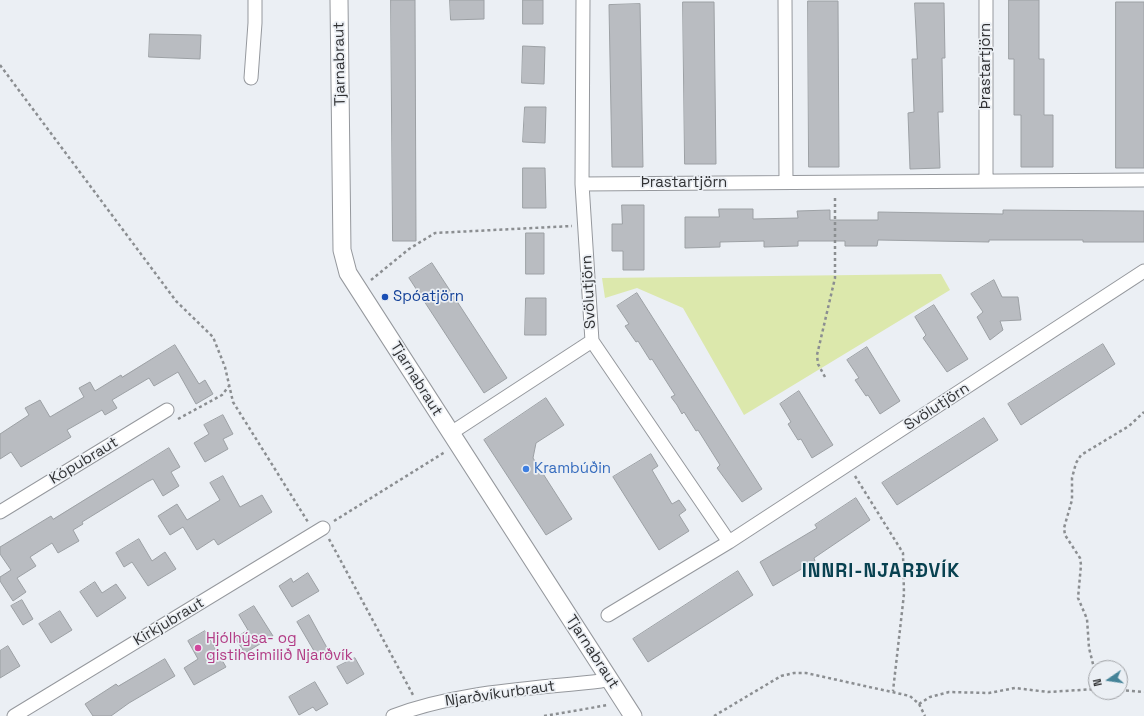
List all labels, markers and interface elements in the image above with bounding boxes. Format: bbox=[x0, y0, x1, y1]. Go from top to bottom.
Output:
street label: Tjarnabraut bbox=[330, 22, 350, 106]
street label: Þrastartjörn bbox=[977, 23, 995, 109]
street label: Þrastartjörn bbox=[641, 174, 727, 192]
street label: Svölutjörn bbox=[578, 255, 600, 329]
place label: Spóatjörn bbox=[393, 288, 464, 306]
marker: Spóatjörn bbox=[380, 292, 390, 302]
street label: Tjarnabraut bbox=[386, 339, 446, 419]
street label: Svölutjörn bbox=[901, 379, 973, 435]
street label: Kópubraut bbox=[47, 434, 121, 488]
place label: Krambúðin bbox=[534, 460, 611, 478]
marker: Krambúðin bbox=[521, 464, 531, 474]
district label: INNRI-NJARÐVÍK bbox=[802, 561, 960, 583]
street label: Kirkjubraut bbox=[131, 594, 207, 650]
street label: Tjarnabraut bbox=[562, 612, 622, 692]
place label: Hjólhýsa- og gistiheimilið Njarðvík bbox=[206, 630, 353, 665]
marker: Hjólhýsa- og gistiheimilið Njarðvík bbox=[193, 643, 203, 653]
north arrow bbox=[1088, 660, 1128, 700]
street label: Njarðvíkurbraut bbox=[444, 677, 556, 711]
text: N bbox=[1090, 677, 1105, 688]

